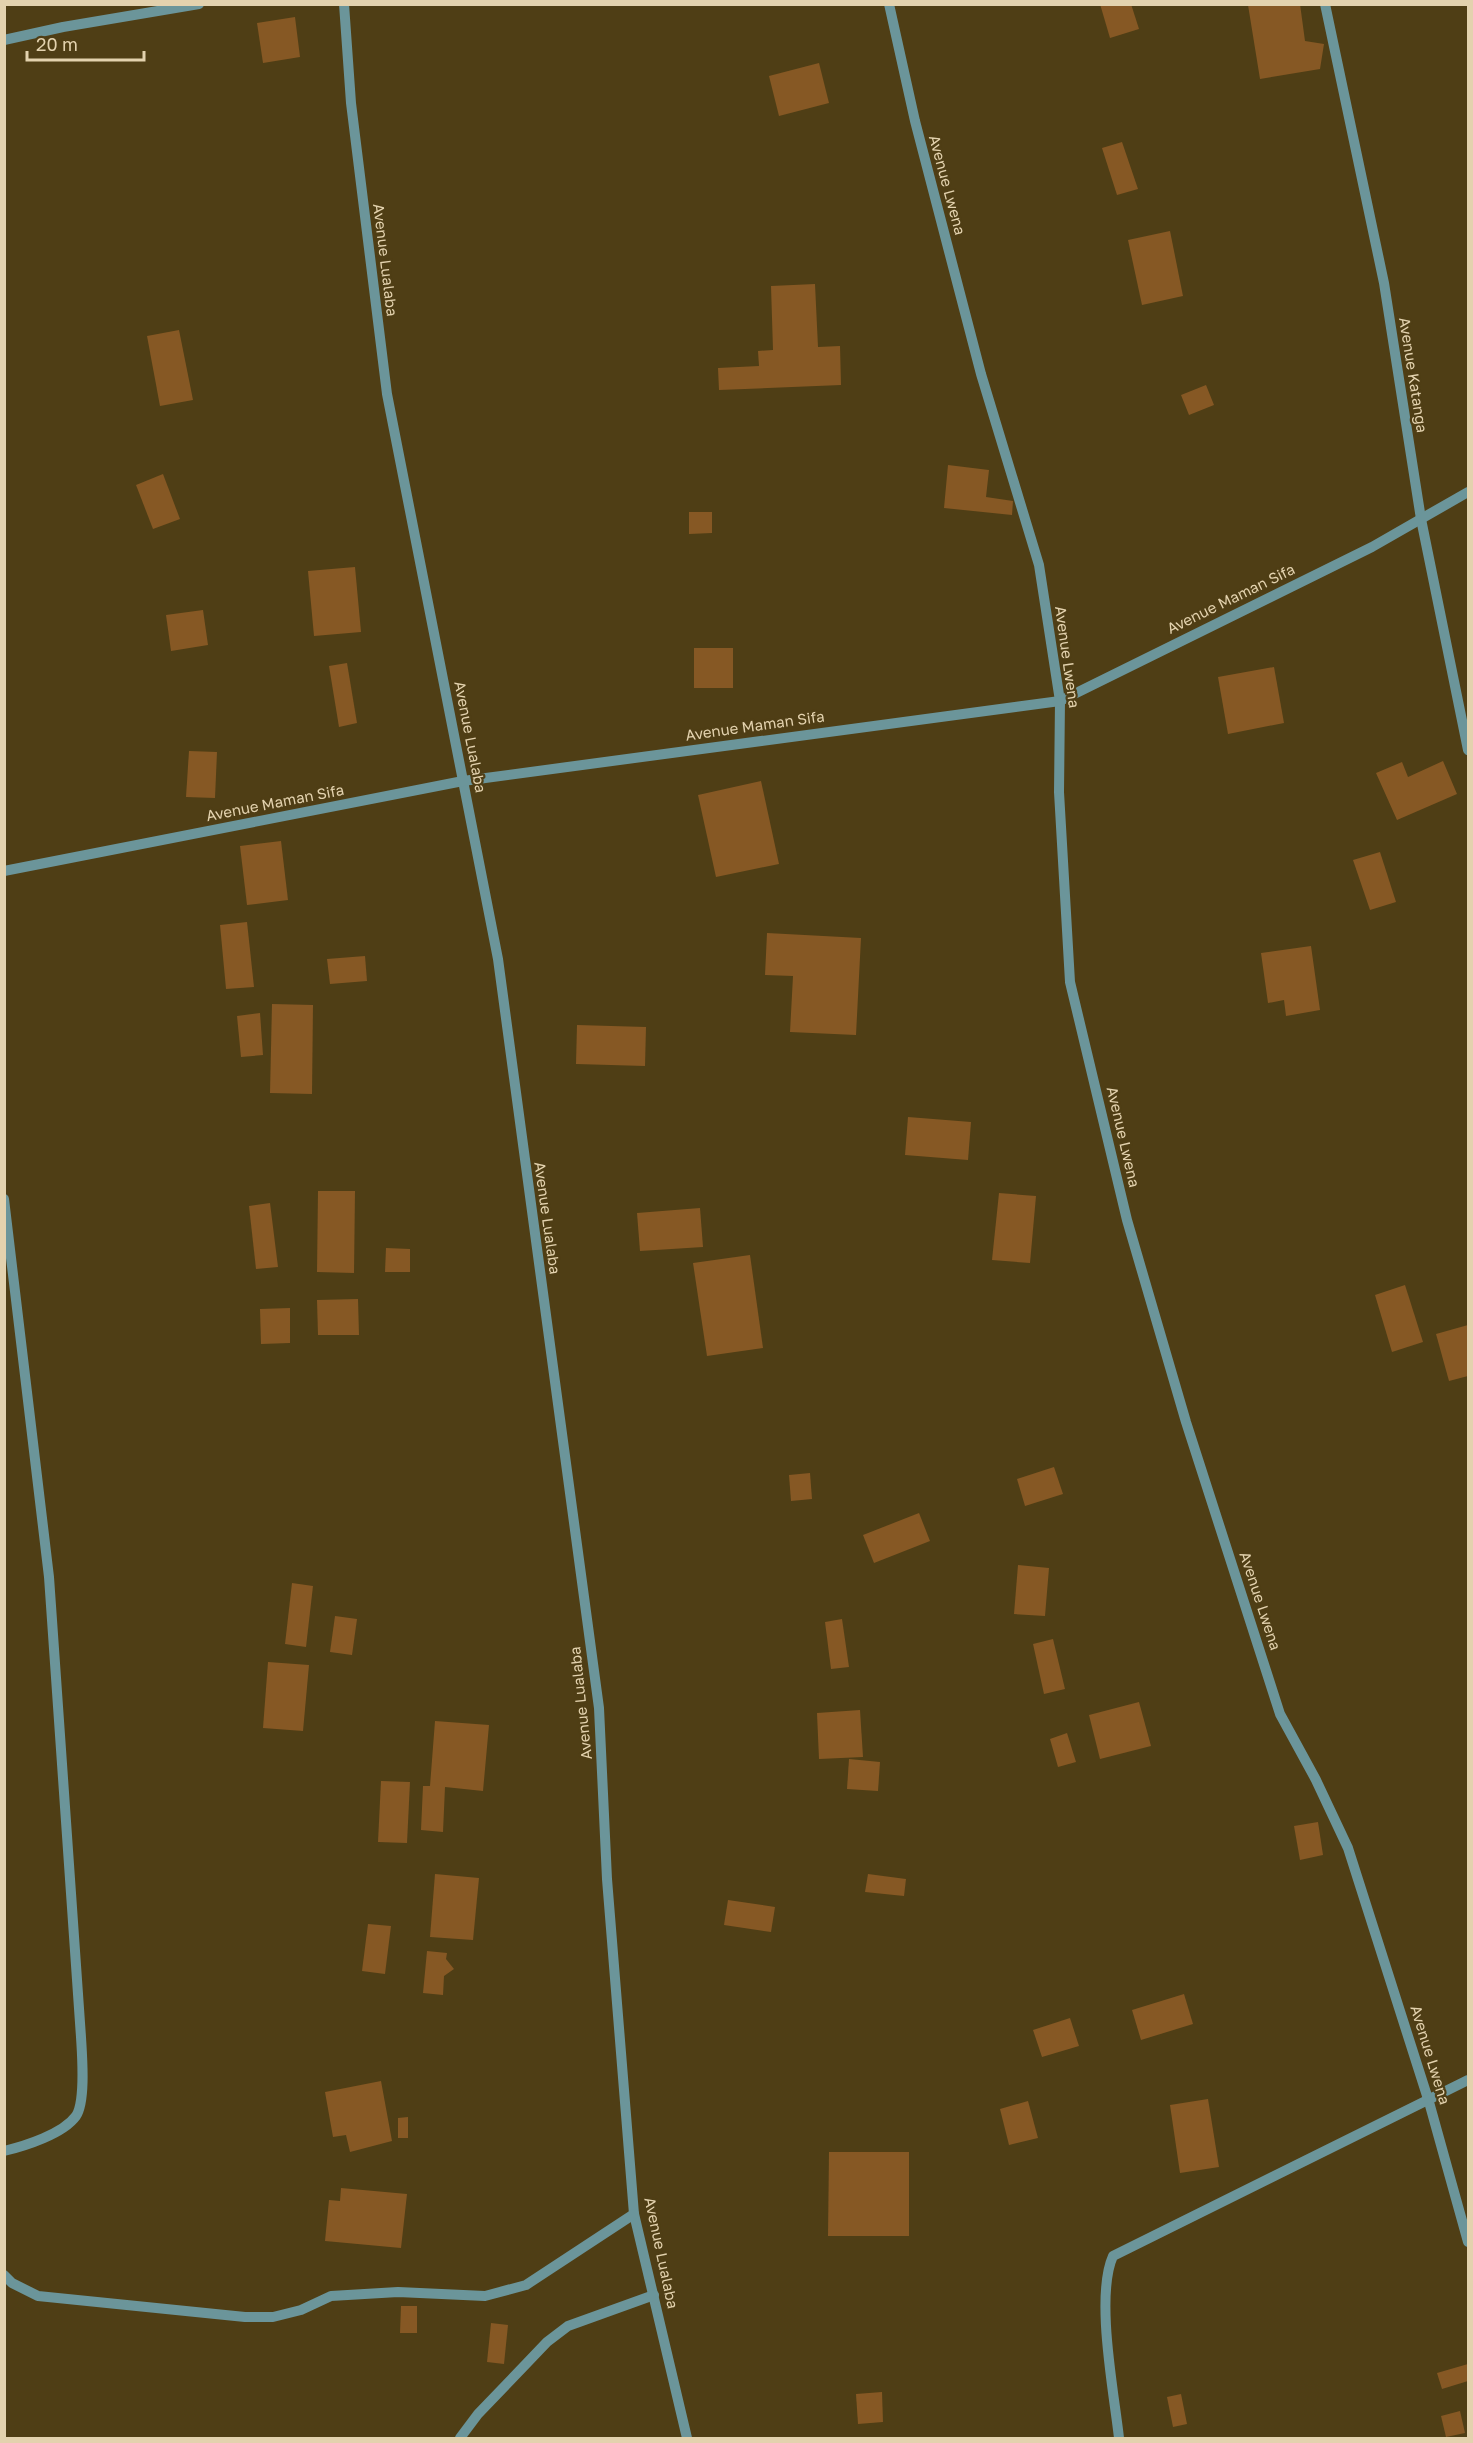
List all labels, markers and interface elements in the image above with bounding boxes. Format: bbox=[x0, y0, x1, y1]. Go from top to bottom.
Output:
scale bar bbox=[27, 24, 144, 62]
text: 20 m bbox=[36, 33, 78, 55]
street label: Avenue Lwena bbox=[926, 133, 970, 237]
street label: Avenue Lualaba bbox=[370, 202, 402, 317]
street label: Avenue Katanga bbox=[1396, 316, 1432, 434]
street label: Avenue Maman Sifa bbox=[1164, 559, 1297, 637]
street label: Avenue Lwena bbox=[1052, 605, 1084, 709]
street label: Avenue Lualaba bbox=[451, 679, 491, 794]
street label: Avenue Maman Sifa bbox=[684, 706, 825, 744]
street label: Avenue Maman Sifa bbox=[204, 780, 345, 824]
street label: Avenue Lwena bbox=[1104, 1085, 1144, 1189]
street label: Avenue Lualaba bbox=[531, 1160, 565, 1275]
street label: Avenue Lwena bbox=[1237, 1549, 1285, 1652]
street label: Avenue Lualaba bbox=[565, 1646, 595, 1760]
street label: Avenue Lwena bbox=[1407, 2003, 1455, 2106]
street label: Avenue Lualaba bbox=[641, 2195, 683, 2310]

